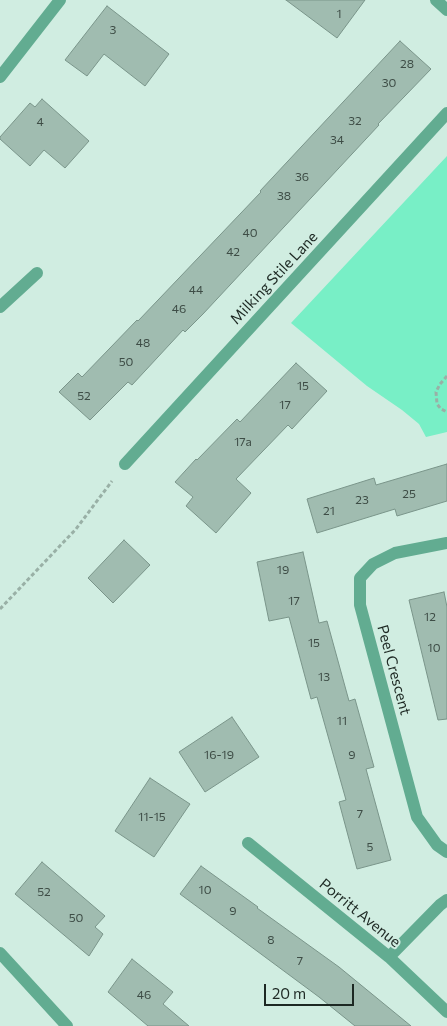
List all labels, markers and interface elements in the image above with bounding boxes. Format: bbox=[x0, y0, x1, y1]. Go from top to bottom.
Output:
house number: 1 bbox=[336, 7, 342, 21]
house number: 3 bbox=[110, 23, 116, 37]
house number: 28 bbox=[400, 57, 414, 71]
house number: 30 bbox=[382, 76, 396, 90]
house number: 32 bbox=[348, 114, 362, 128]
house number: 4 bbox=[36, 115, 44, 129]
house number: 34 bbox=[330, 133, 344, 147]
house number: 36 bbox=[295, 170, 309, 184]
house number: 38 bbox=[277, 189, 291, 203]
house number: 40 bbox=[242, 226, 258, 240]
street label: Milking Stile Lane bbox=[227, 228, 321, 328]
house number: 42 bbox=[226, 245, 240, 259]
house number: 44 bbox=[189, 283, 203, 297]
house number: 46 bbox=[172, 302, 186, 316]
house number: 48 bbox=[136, 336, 150, 350]
house number: 50 bbox=[119, 355, 133, 369]
house number: 15 bbox=[297, 379, 309, 393]
house number: 52 bbox=[77, 389, 91, 403]
house number: 17 bbox=[279, 398, 291, 412]
house number: 17a bbox=[234, 435, 252, 449]
house number: 25 bbox=[402, 487, 416, 501]
house number: 23 bbox=[355, 493, 369, 507]
house number: 21 bbox=[323, 504, 335, 518]
house number: 19 bbox=[277, 563, 289, 577]
house number: 17 bbox=[288, 594, 300, 608]
house number: 12 bbox=[424, 610, 436, 624]
street label: Peel Crescent bbox=[373, 623, 415, 717]
house number: 15 bbox=[308, 636, 320, 650]
house number: 10 bbox=[428, 641, 440, 655]
house number: 13 bbox=[318, 670, 330, 684]
house number: 11 bbox=[337, 714, 347, 728]
house number: 16-19 bbox=[204, 748, 234, 762]
house number: 9 bbox=[348, 748, 356, 762]
house number: 7 bbox=[357, 807, 363, 821]
house number: 11-15 bbox=[138, 810, 166, 824]
house number: 5 bbox=[367, 840, 373, 854]
street label: Porritt Avenue bbox=[316, 875, 404, 951]
house number: 10 bbox=[199, 883, 211, 897]
house number: 52 bbox=[37, 885, 51, 899]
house number: 9 bbox=[229, 904, 237, 918]
house number: 50 bbox=[69, 911, 83, 925]
house number: 8 bbox=[267, 933, 275, 947]
house number: 7 bbox=[297, 954, 303, 968]
scale bar bbox=[267, 974, 357, 1006]
text: 20 m bbox=[272, 984, 306, 1002]
house number: 46 bbox=[137, 988, 151, 1002]

